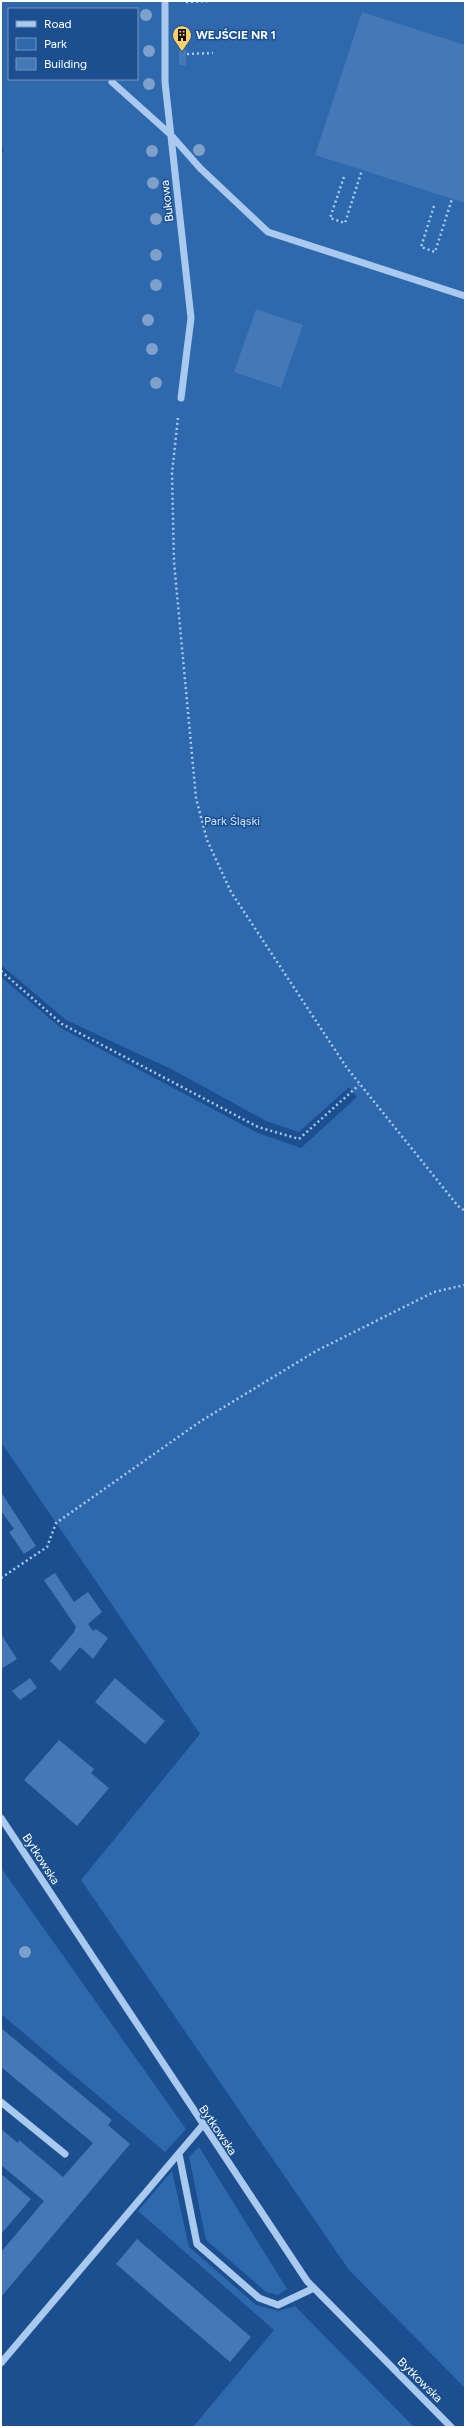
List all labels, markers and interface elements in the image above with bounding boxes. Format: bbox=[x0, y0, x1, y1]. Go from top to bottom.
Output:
legend bbox=[8, 8, 138, 80]
text: Road bbox=[44, 17, 72, 31]
building icon: WEJŚCIE NR 1 bbox=[171, 24, 193, 52]
place label: WEJŚCIE NR 1 bbox=[196, 28, 276, 42]
text: Park bbox=[44, 37, 67, 51]
text: Building bbox=[44, 57, 87, 71]
street label: Bukowa bbox=[157, 179, 177, 223]
park label: Park Śląski bbox=[204, 814, 260, 828]
street label: Bytkowska bbox=[19, 1831, 63, 1887]
street label: Bytkowska bbox=[196, 2102, 240, 2158]
street label: Bytkowska bbox=[395, 2355, 445, 2405]

